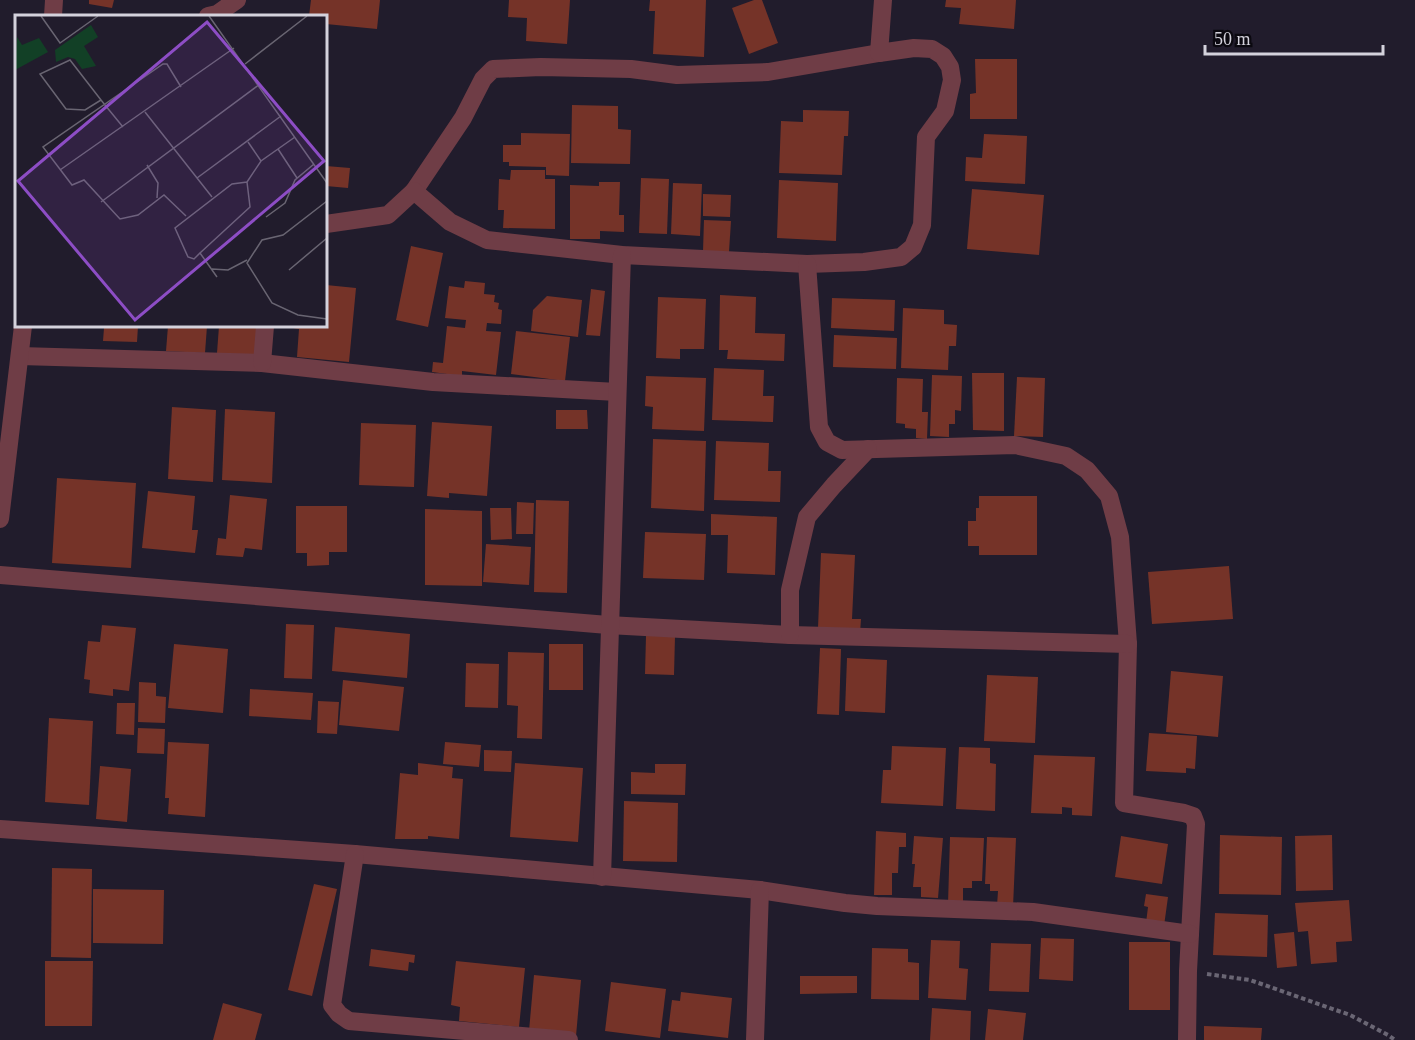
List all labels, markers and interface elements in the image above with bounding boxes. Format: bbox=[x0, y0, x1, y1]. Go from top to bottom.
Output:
inset map bbox=[15, 15, 327, 327]
scale bar bbox=[1205, 18, 1384, 56]
text: 50 m bbox=[1214, 29, 1251, 49]

